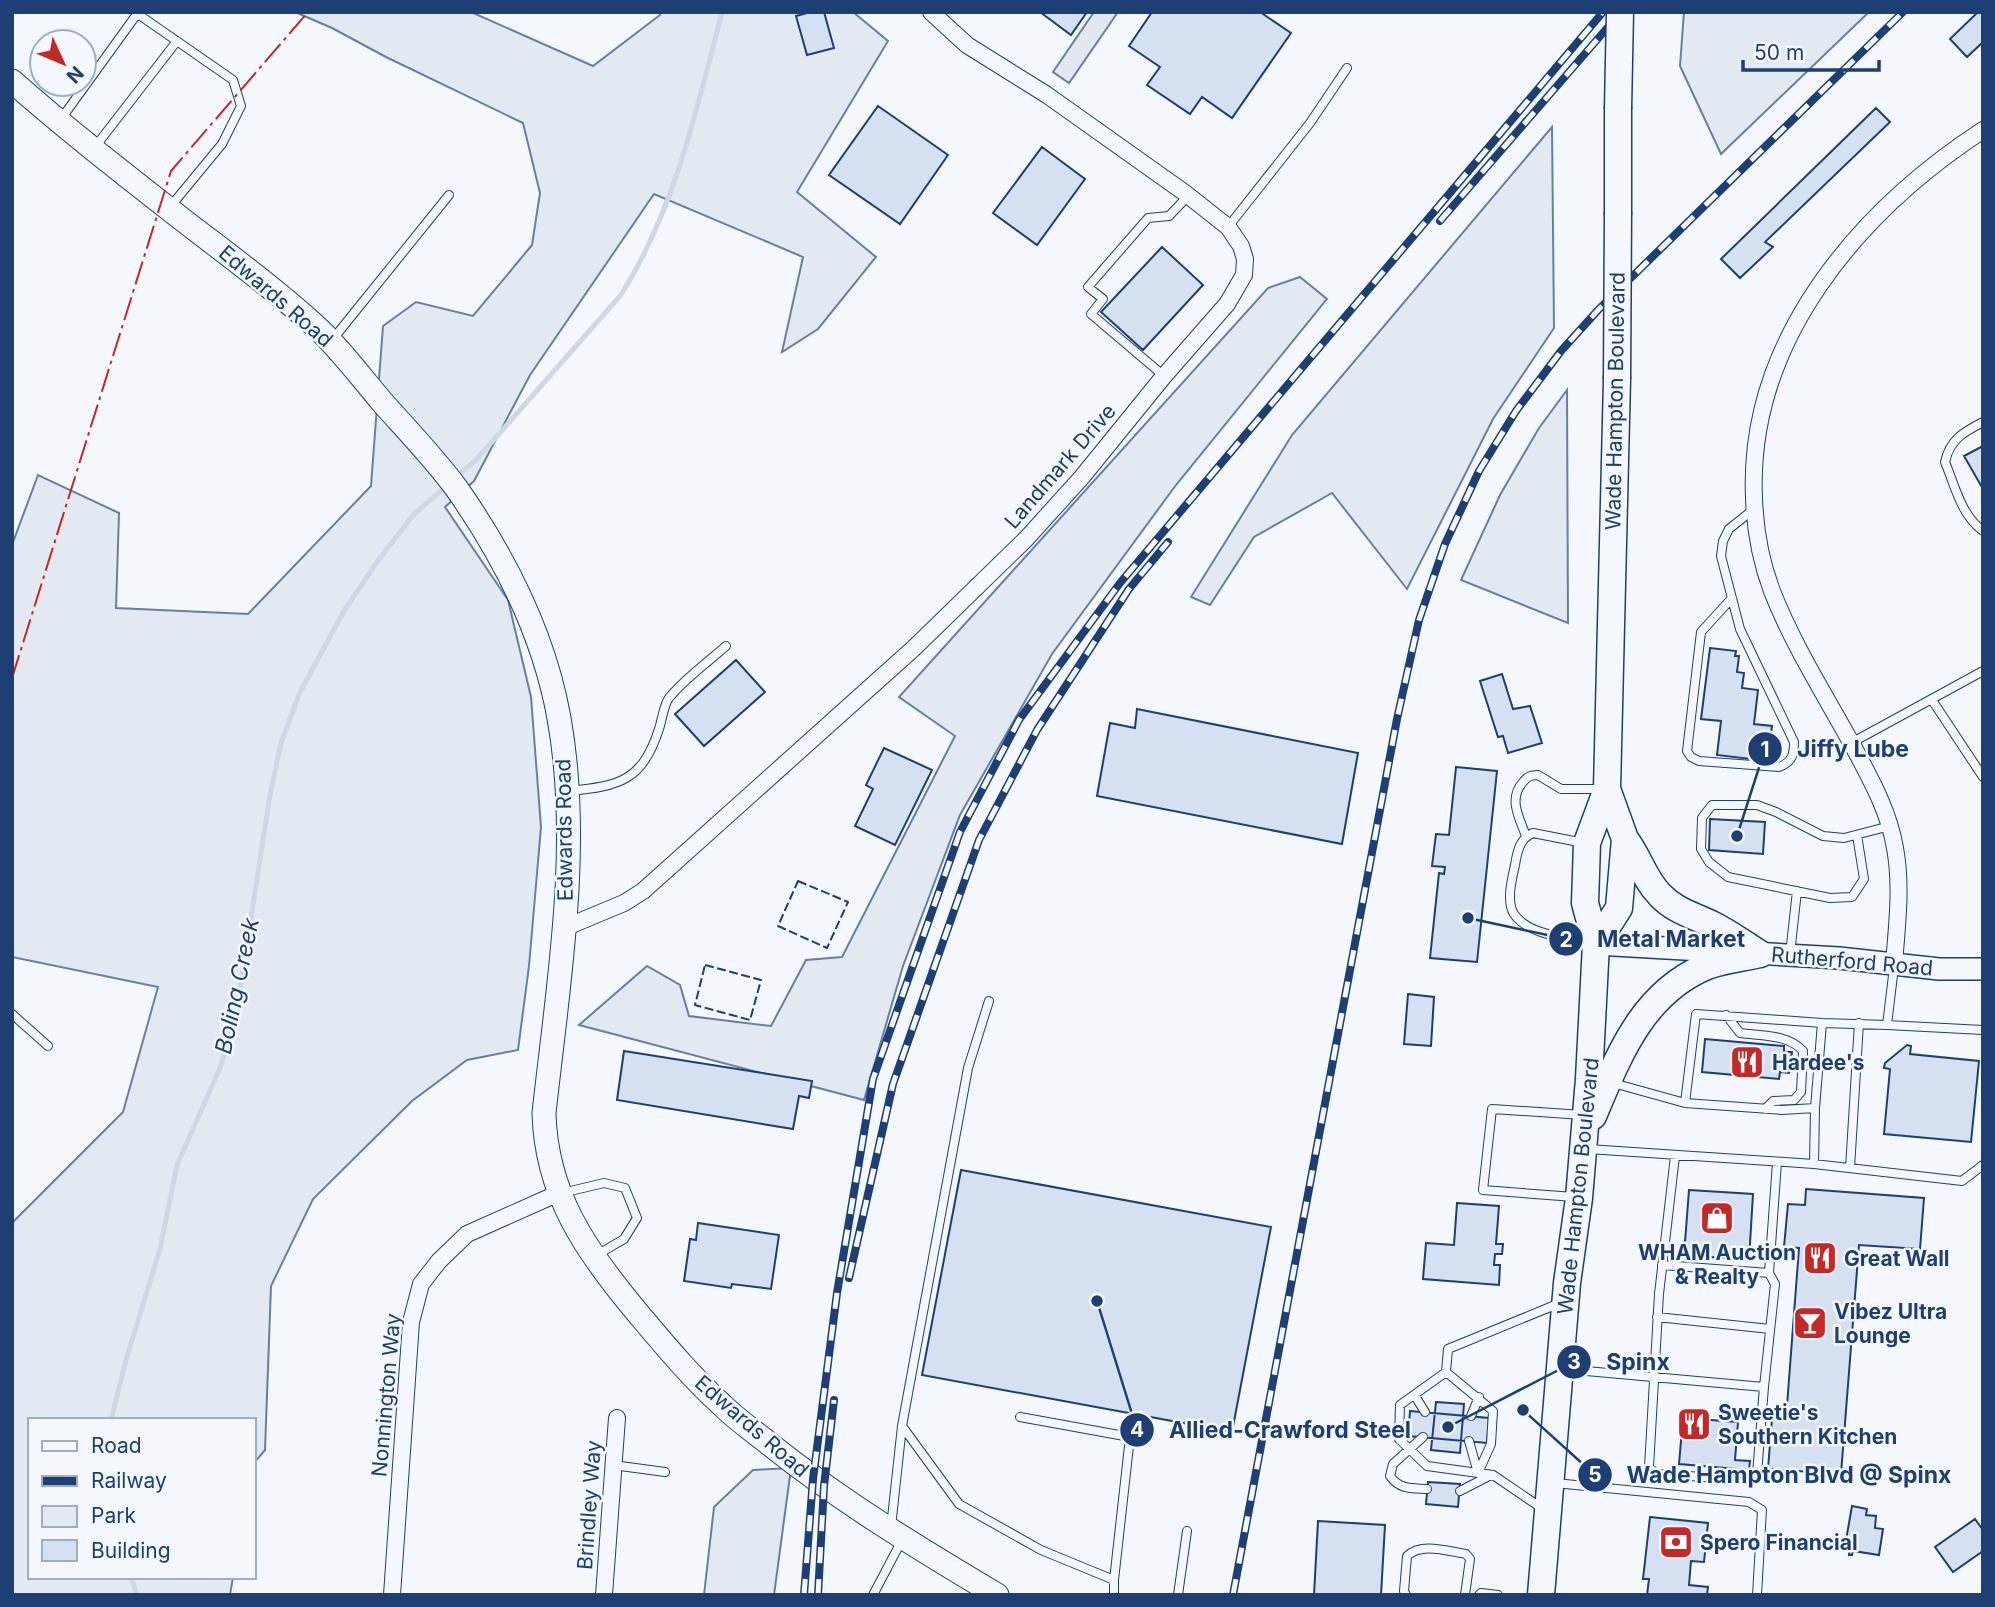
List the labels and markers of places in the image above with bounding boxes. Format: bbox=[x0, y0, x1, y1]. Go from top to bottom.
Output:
callout: Jiffy Lube bbox=[1748, 727, 1923, 771]
callout: Metal Market bbox=[1548, 917, 1759, 961]
restaurant icon: Hardee's bbox=[1728, 1043, 1766, 1081]
place label: Hardee's bbox=[1772, 1050, 1864, 1075]
shop icon: WHAM Auction & Realty bbox=[1698, 1199, 1736, 1237]
restaurant icon: Great Wall bbox=[1801, 1239, 1839, 1277]
place label: WHAM Auction & Realty bbox=[1638, 1240, 1796, 1289]
place label: Great Wall bbox=[1844, 1246, 1950, 1271]
place label: Vibez Ultra Lounge bbox=[1834, 1299, 1947, 1348]
bar icon: Vibez Ultra Lounge bbox=[1791, 1304, 1829, 1342]
callout: Spinx bbox=[1557, 1340, 1683, 1384]
place label: Sweetie's Southern Kitchen bbox=[1718, 1400, 1897, 1449]
restaurant icon: Sweetie's Southern Kitchen bbox=[1675, 1405, 1713, 1443]
callout: Allied-Crawford Steel bbox=[1120, 1408, 1425, 1452]
callout: Wade Hampton Blvd @ Spinx bbox=[1577, 1453, 1965, 1497]
bank icon: Spero Financial bbox=[1657, 1523, 1695, 1561]
place label: Spero Financial bbox=[1700, 1530, 1858, 1555]

